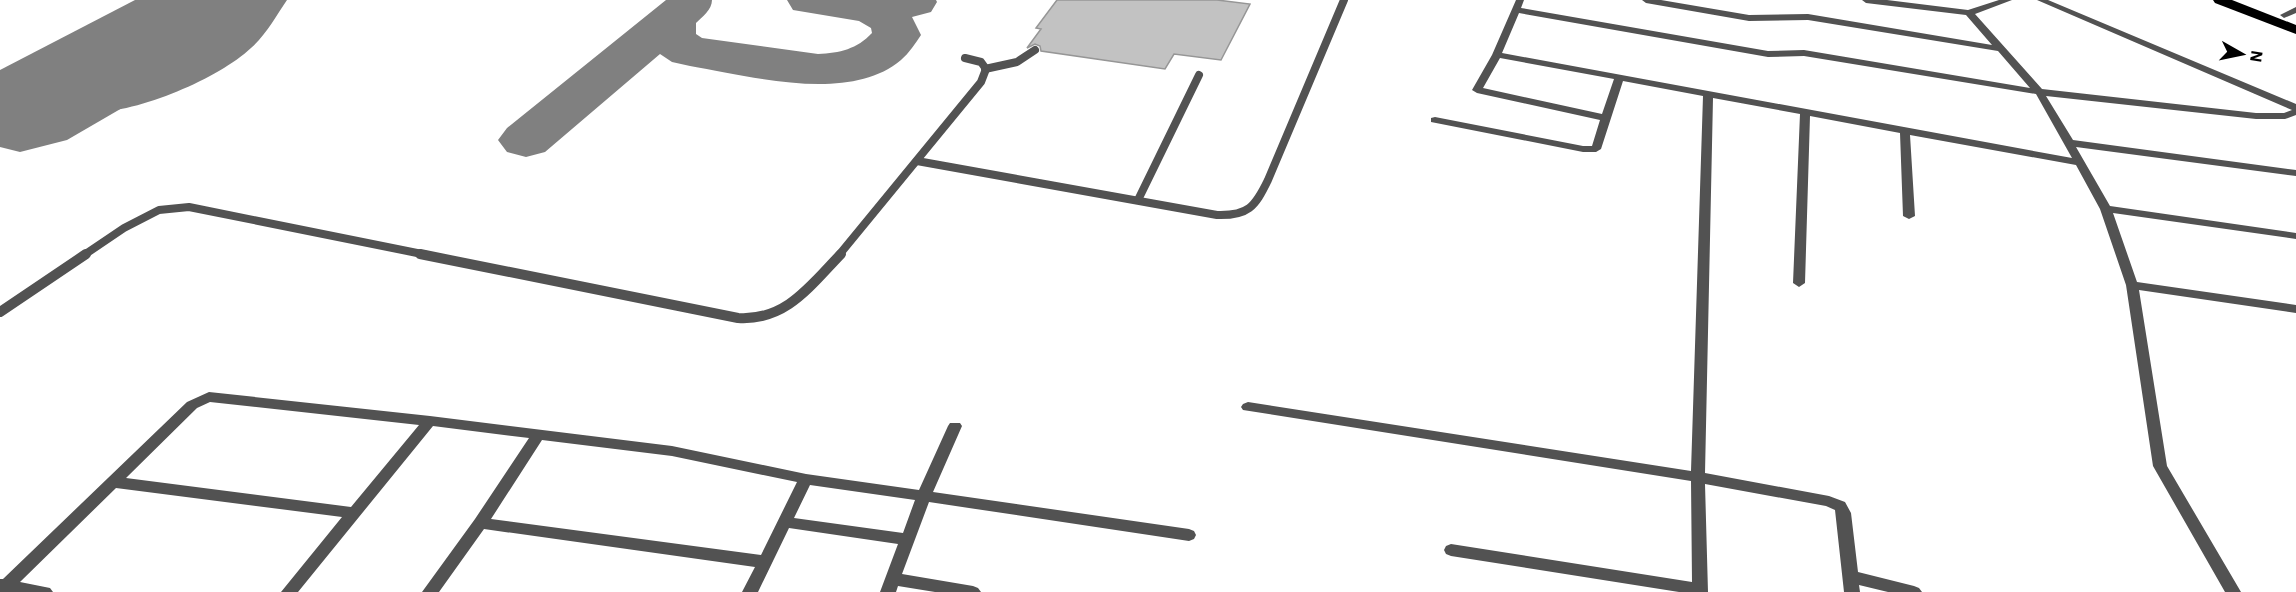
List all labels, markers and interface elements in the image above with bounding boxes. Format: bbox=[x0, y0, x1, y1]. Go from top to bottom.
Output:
north arrow bbox=[2212, 24, 2272, 84]
text: N bbox=[2246, 49, 2268, 64]

